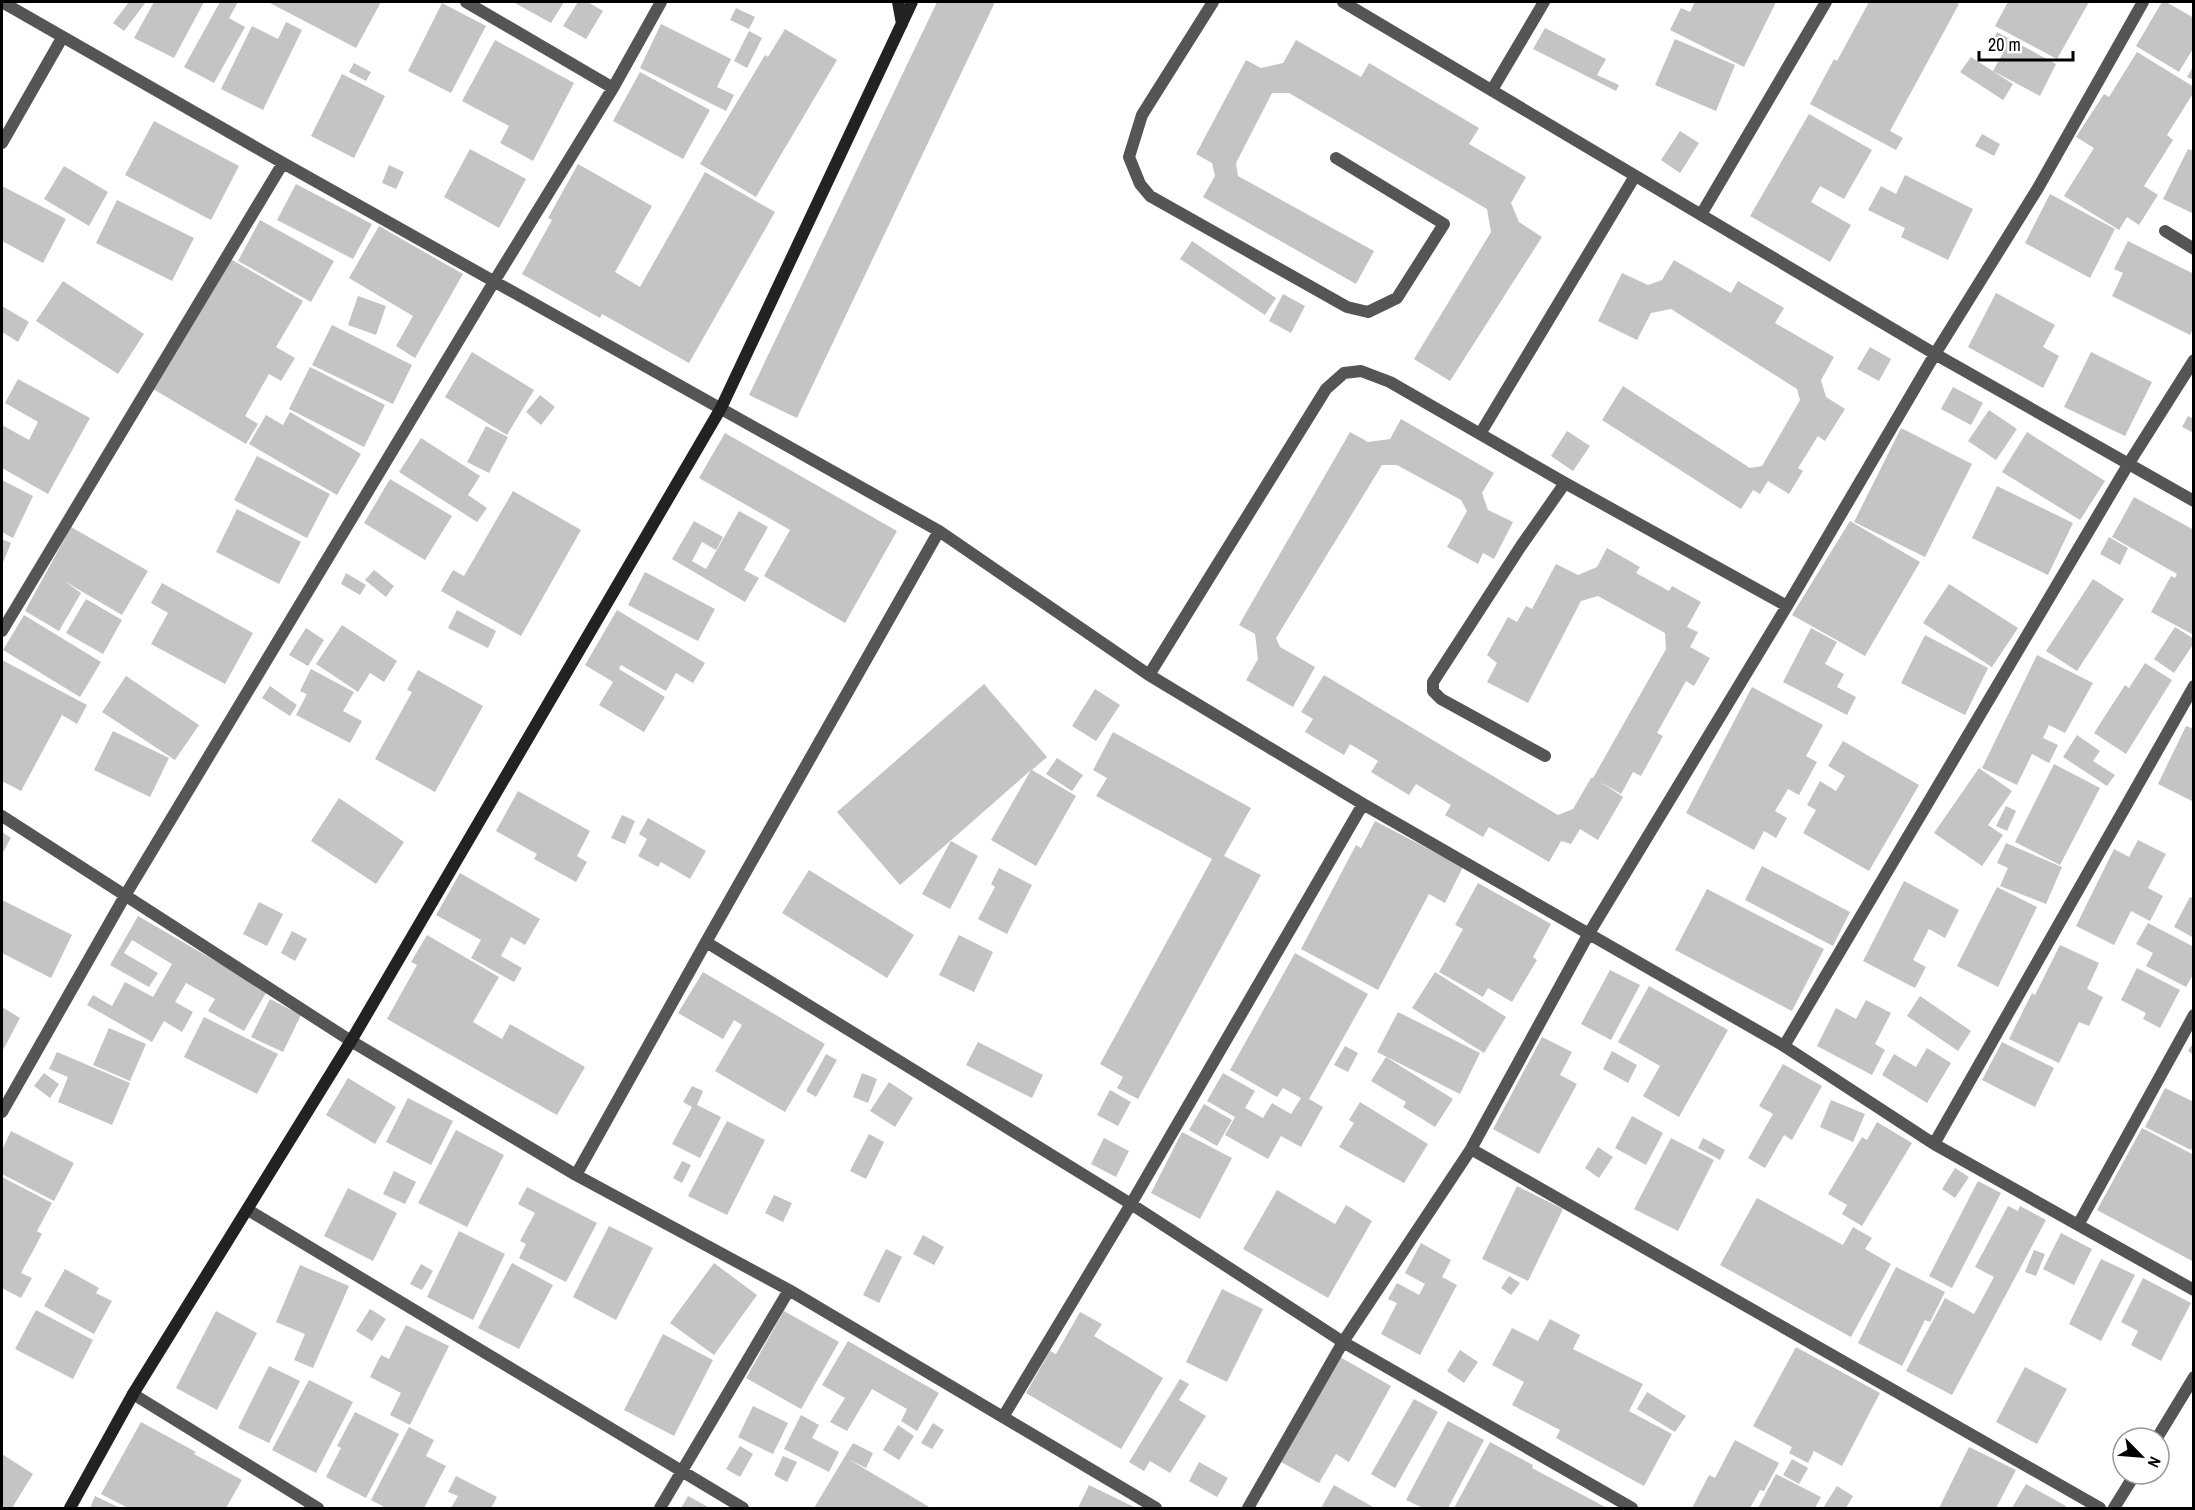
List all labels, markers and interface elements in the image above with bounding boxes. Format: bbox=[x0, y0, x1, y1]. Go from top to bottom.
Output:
scale bar bbox=[1979, 24, 2074, 62]
text: 20 m bbox=[1988, 32, 2021, 57]
north arrow bbox=[2111, 1426, 2171, 1486]
text: N bbox=[2143, 1453, 2167, 1471]

